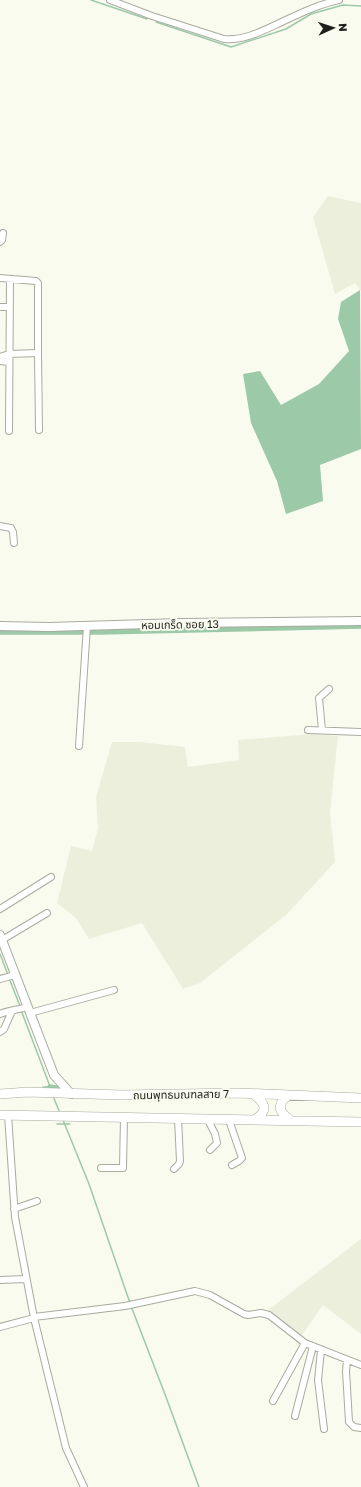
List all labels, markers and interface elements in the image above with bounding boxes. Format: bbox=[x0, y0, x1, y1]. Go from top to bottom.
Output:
north arrow bbox=[313, 8, 353, 48]
text: N bbox=[337, 23, 350, 32]
street label: หอมเกร็ด ซอย 13 bbox=[141, 617, 219, 631]
street label: ถนนพุทธมณฑลสาย 7 bbox=[133, 1087, 229, 1102]

